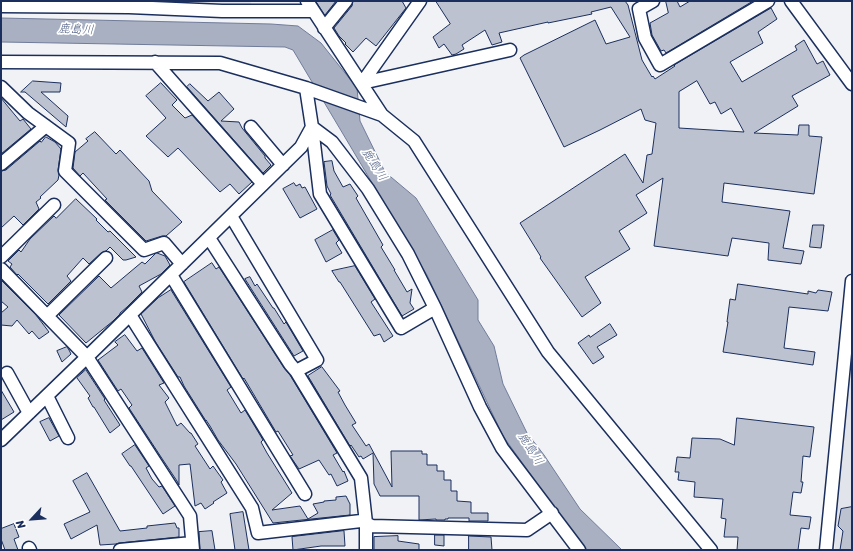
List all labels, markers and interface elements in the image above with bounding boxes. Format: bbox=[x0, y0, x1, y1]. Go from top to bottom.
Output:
water label: 鹿島川 bbox=[58, 22, 94, 38]
water label: 鹿島川 bbox=[358, 146, 390, 184]
water label: 鹿島川 bbox=[514, 430, 546, 468]
north arrow bbox=[12, 499, 52, 539]
text: N bbox=[11, 517, 31, 532]

